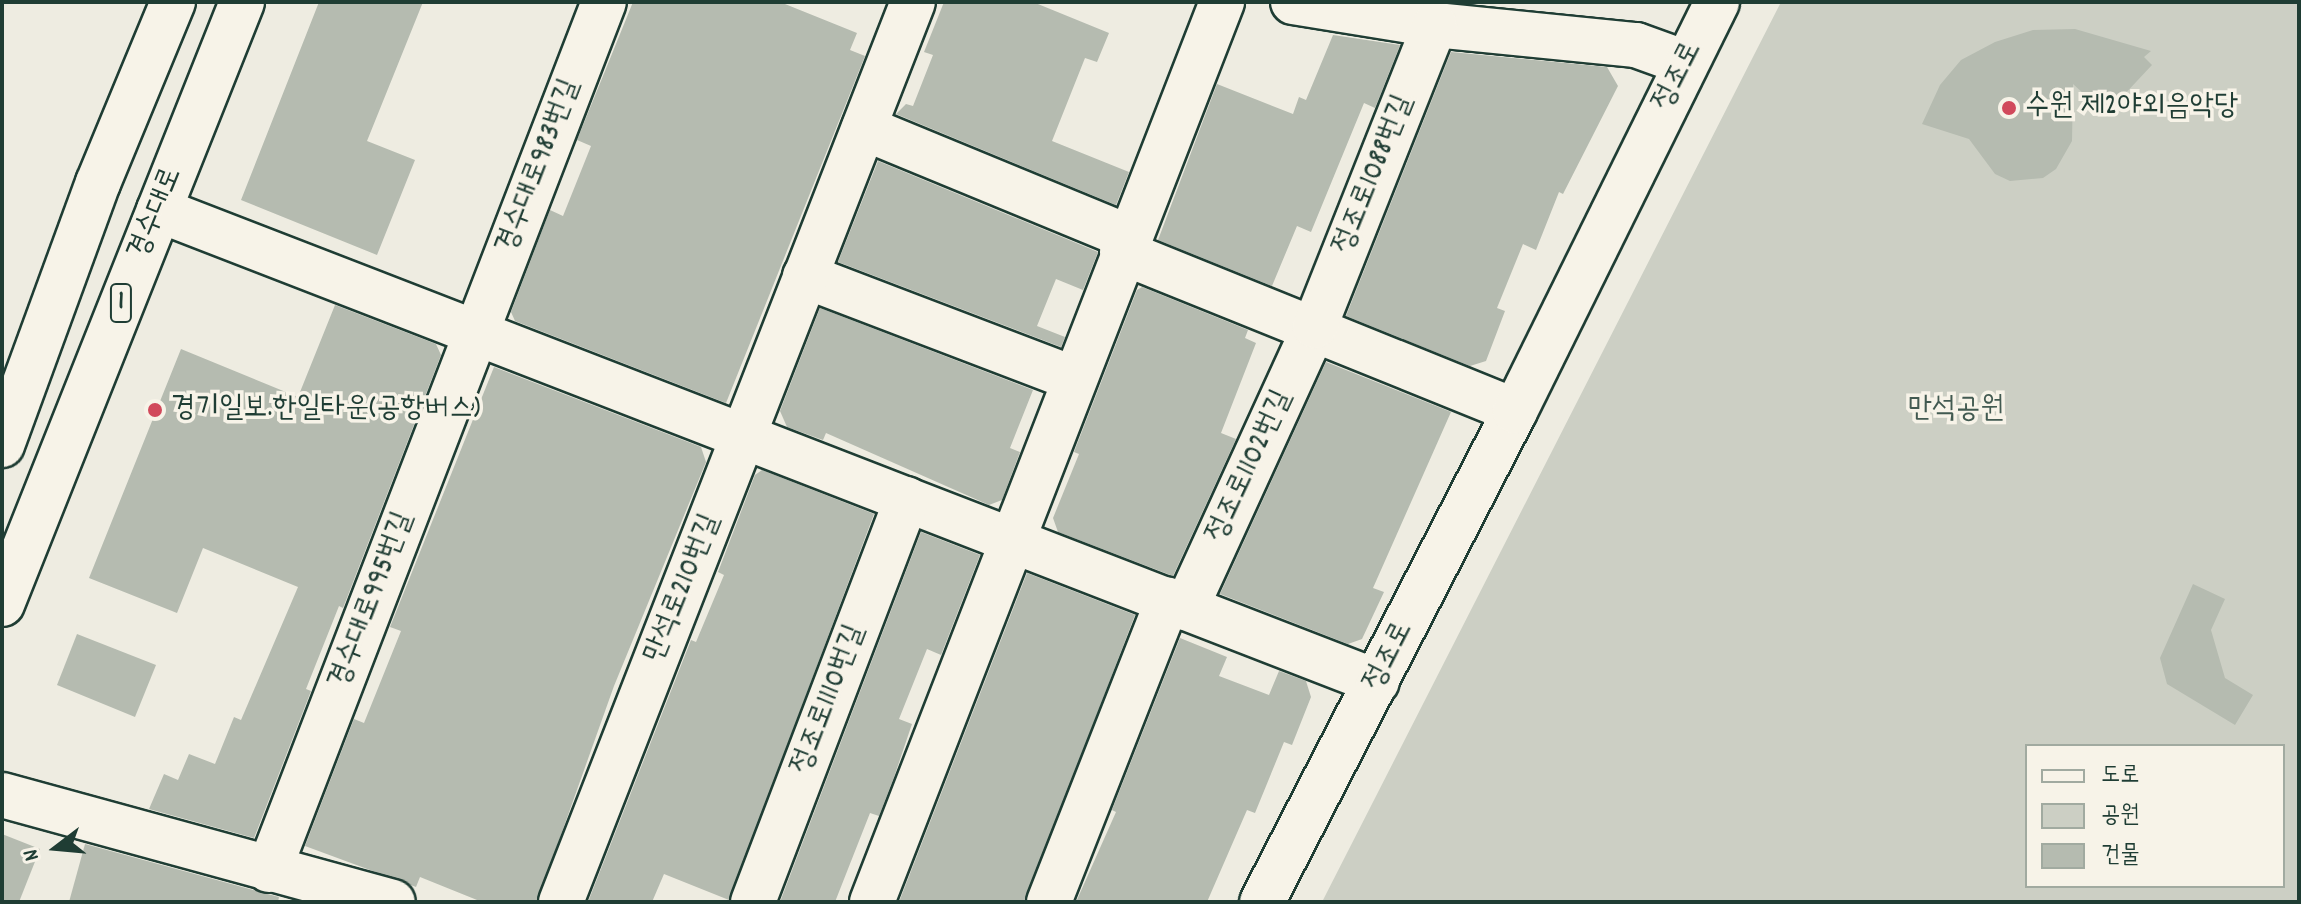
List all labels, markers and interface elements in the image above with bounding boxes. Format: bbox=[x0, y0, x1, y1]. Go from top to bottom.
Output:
street label: 정조로 bbox=[1647, 37, 1711, 117]
street label: 경수대로983번길 bbox=[490, 75, 590, 259]
place label: 수원 제2야외음악당 bbox=[2025, 90, 2238, 126]
street label: 정조로1088번길 bbox=[1327, 91, 1423, 259]
marker: 수원 제2야외음악당 bbox=[2000, 99, 2018, 117]
street label: 경수대로 bbox=[122, 162, 192, 266]
road number: 1 bbox=[109, 279, 133, 327]
street label: 정조로1102번길 bbox=[1200, 385, 1302, 549]
place label: 경기일보.한일타운(공항버스) bbox=[171, 392, 481, 428]
park label: 만석공원 bbox=[1908, 393, 2004, 429]
marker: 경기일보.한일타운(공항버스) bbox=[146, 401, 164, 419]
street label: 경수대로995번길 bbox=[323, 508, 423, 694]
street label: 만석로210번길 bbox=[638, 510, 730, 668]
street label: 정조로 bbox=[1358, 617, 1422, 697]
street label: 정조로1110번길 bbox=[785, 620, 875, 780]
legend bbox=[2025, 744, 2285, 888]
text: 도로 bbox=[2101, 759, 2140, 793]
text: 공원 bbox=[2101, 799, 2140, 833]
north arrow bbox=[16, 808, 96, 888]
text: 건물 bbox=[2101, 839, 2140, 873]
text: N bbox=[16, 845, 49, 864]

